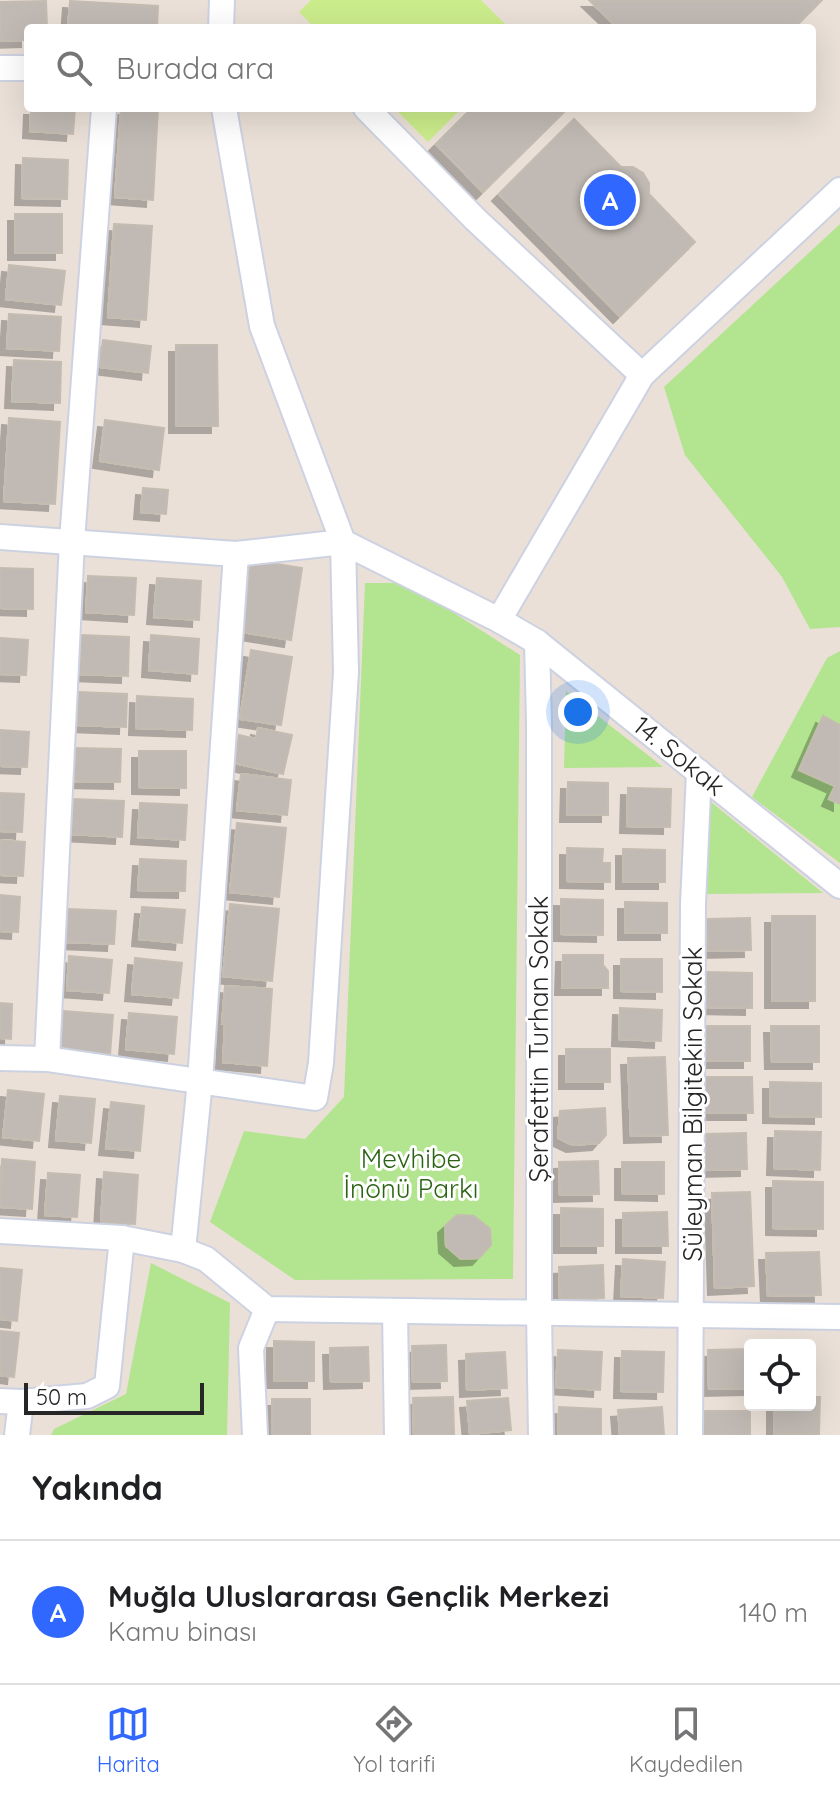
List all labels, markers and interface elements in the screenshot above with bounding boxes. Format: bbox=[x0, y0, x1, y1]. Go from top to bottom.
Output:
search box bbox=[24, 24, 816, 112]
icon: search bbox=[52, 46, 96, 90]
text: Burada ara bbox=[116, 49, 274, 87]
pin: A bbox=[584, 170, 636, 230]
your location bbox=[558, 692, 598, 732]
street label: 14. Sokak bbox=[627, 709, 732, 803]
street label: Şerafettin Turhan Sokak bbox=[522, 896, 555, 1182]
street label: Süleyman Bilgitekin Sokak bbox=[676, 947, 709, 1261]
park label: Mevhibe İnönü Parkı bbox=[344, 1142, 478, 1205]
map controls bbox=[744, 1339, 816, 1411]
button: locate bbox=[744, 1339, 816, 1411]
scale bar bbox=[24, 1379, 204, 1415]
text: 50 m bbox=[36, 1383, 87, 1411]
text: Yakında bbox=[32, 1466, 163, 1509]
text: Muğla Uluslararası Gençlik Merkezi bbox=[108, 1577, 609, 1615]
text: A bbox=[50, 1596, 66, 1629]
text: 140 m bbox=[739, 1596, 808, 1629]
text: Kamu binası bbox=[108, 1615, 257, 1648]
tab: Harita bbox=[97, 1702, 160, 1778]
tab: Yol tarifi bbox=[353, 1702, 436, 1778]
tab: Kaydedilen bbox=[629, 1702, 743, 1778]

